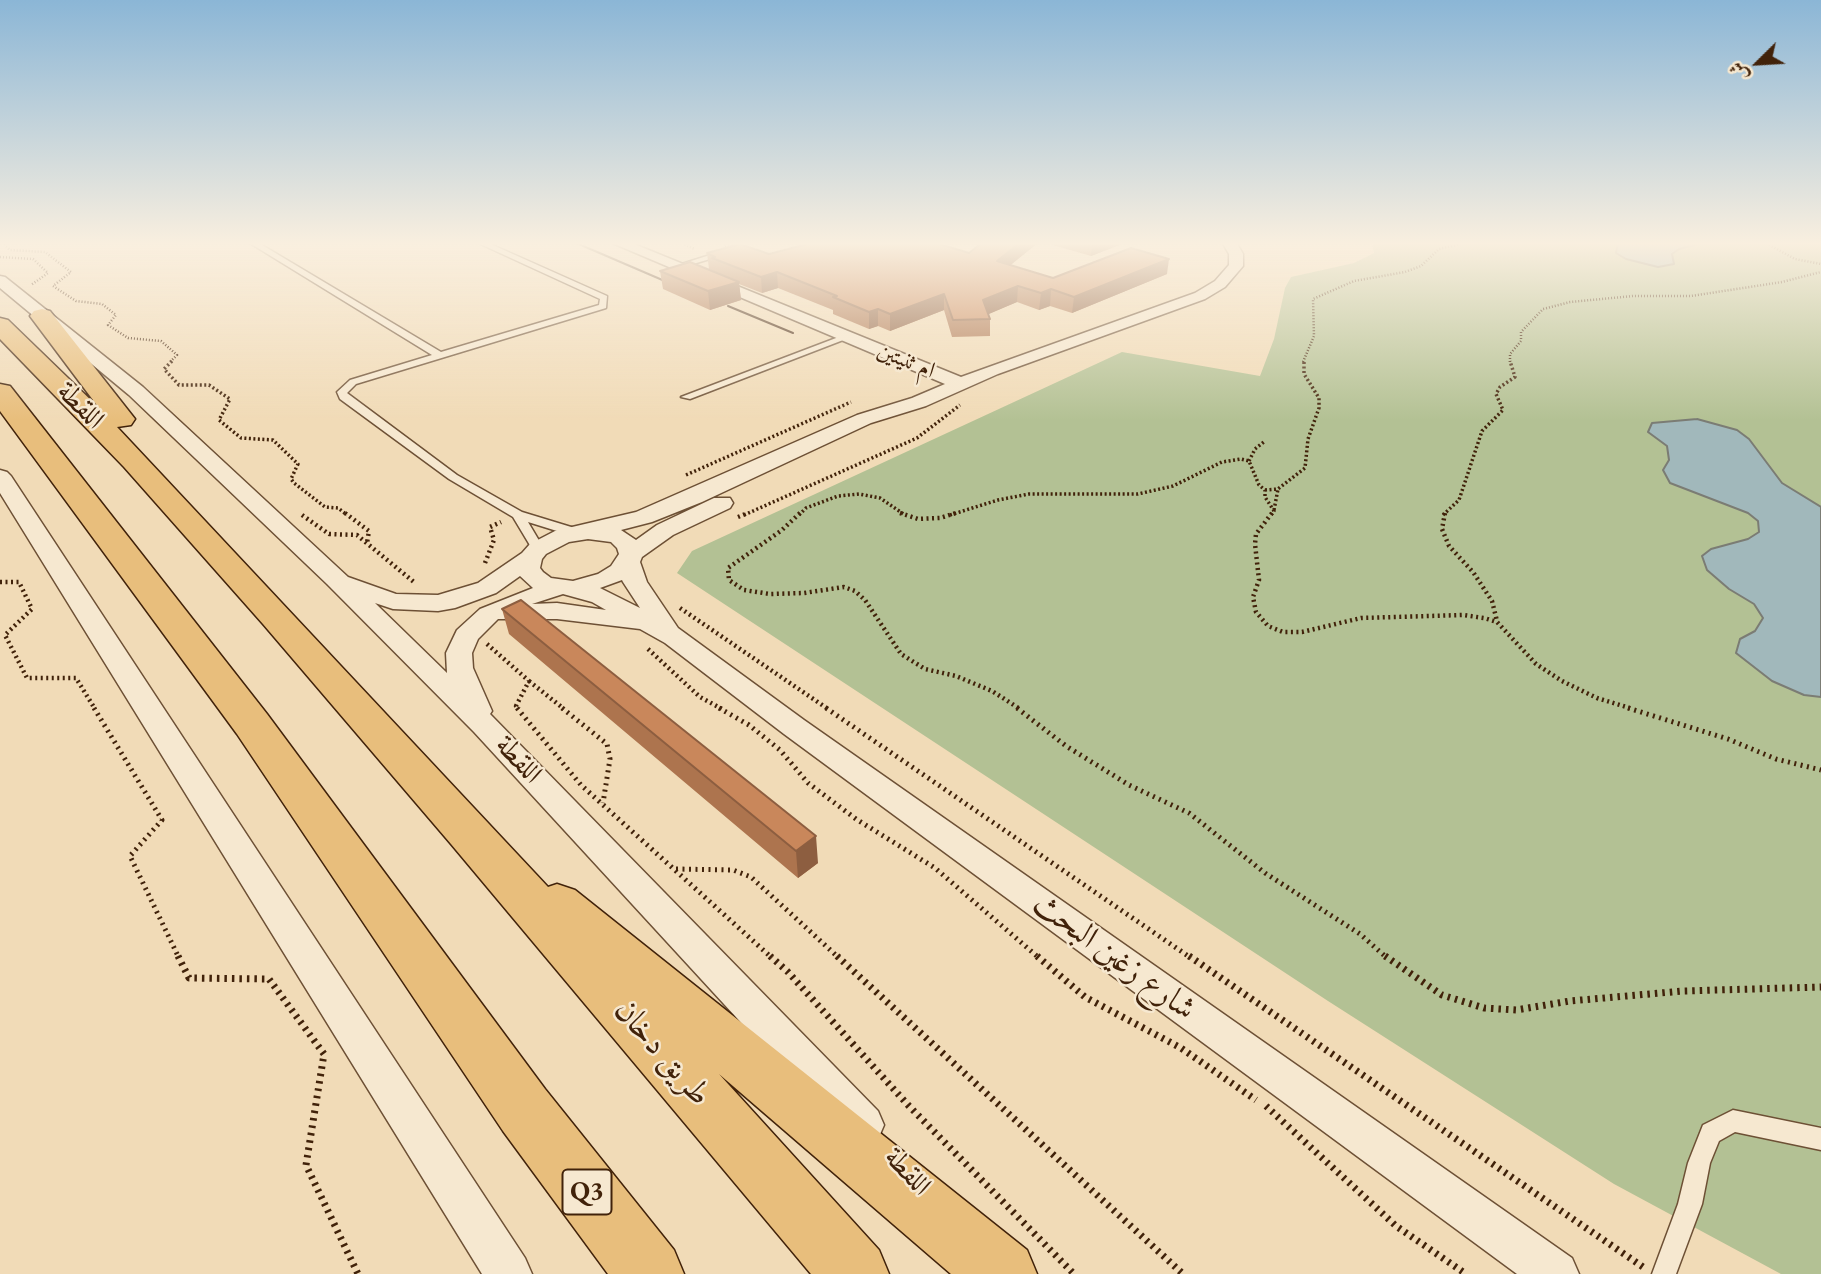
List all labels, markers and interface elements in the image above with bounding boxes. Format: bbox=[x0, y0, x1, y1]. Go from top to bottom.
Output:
north arrow bbox=[1723, 28, 1793, 98]
text: ش bbox=[1723, 58, 1754, 85]
street label: ام ثنيتين bbox=[873, 337, 939, 385]
street label: اللقطة bbox=[49, 375, 111, 437]
street label: اللقطة bbox=[488, 729, 548, 791]
street label: شارع زغين البحث bbox=[1025, 885, 1203, 1029]
street label: طريق دخان bbox=[605, 992, 719, 1114]
street label: اللقطة bbox=[877, 1141, 937, 1203]
road number: Q3 bbox=[562, 1170, 612, 1214]

